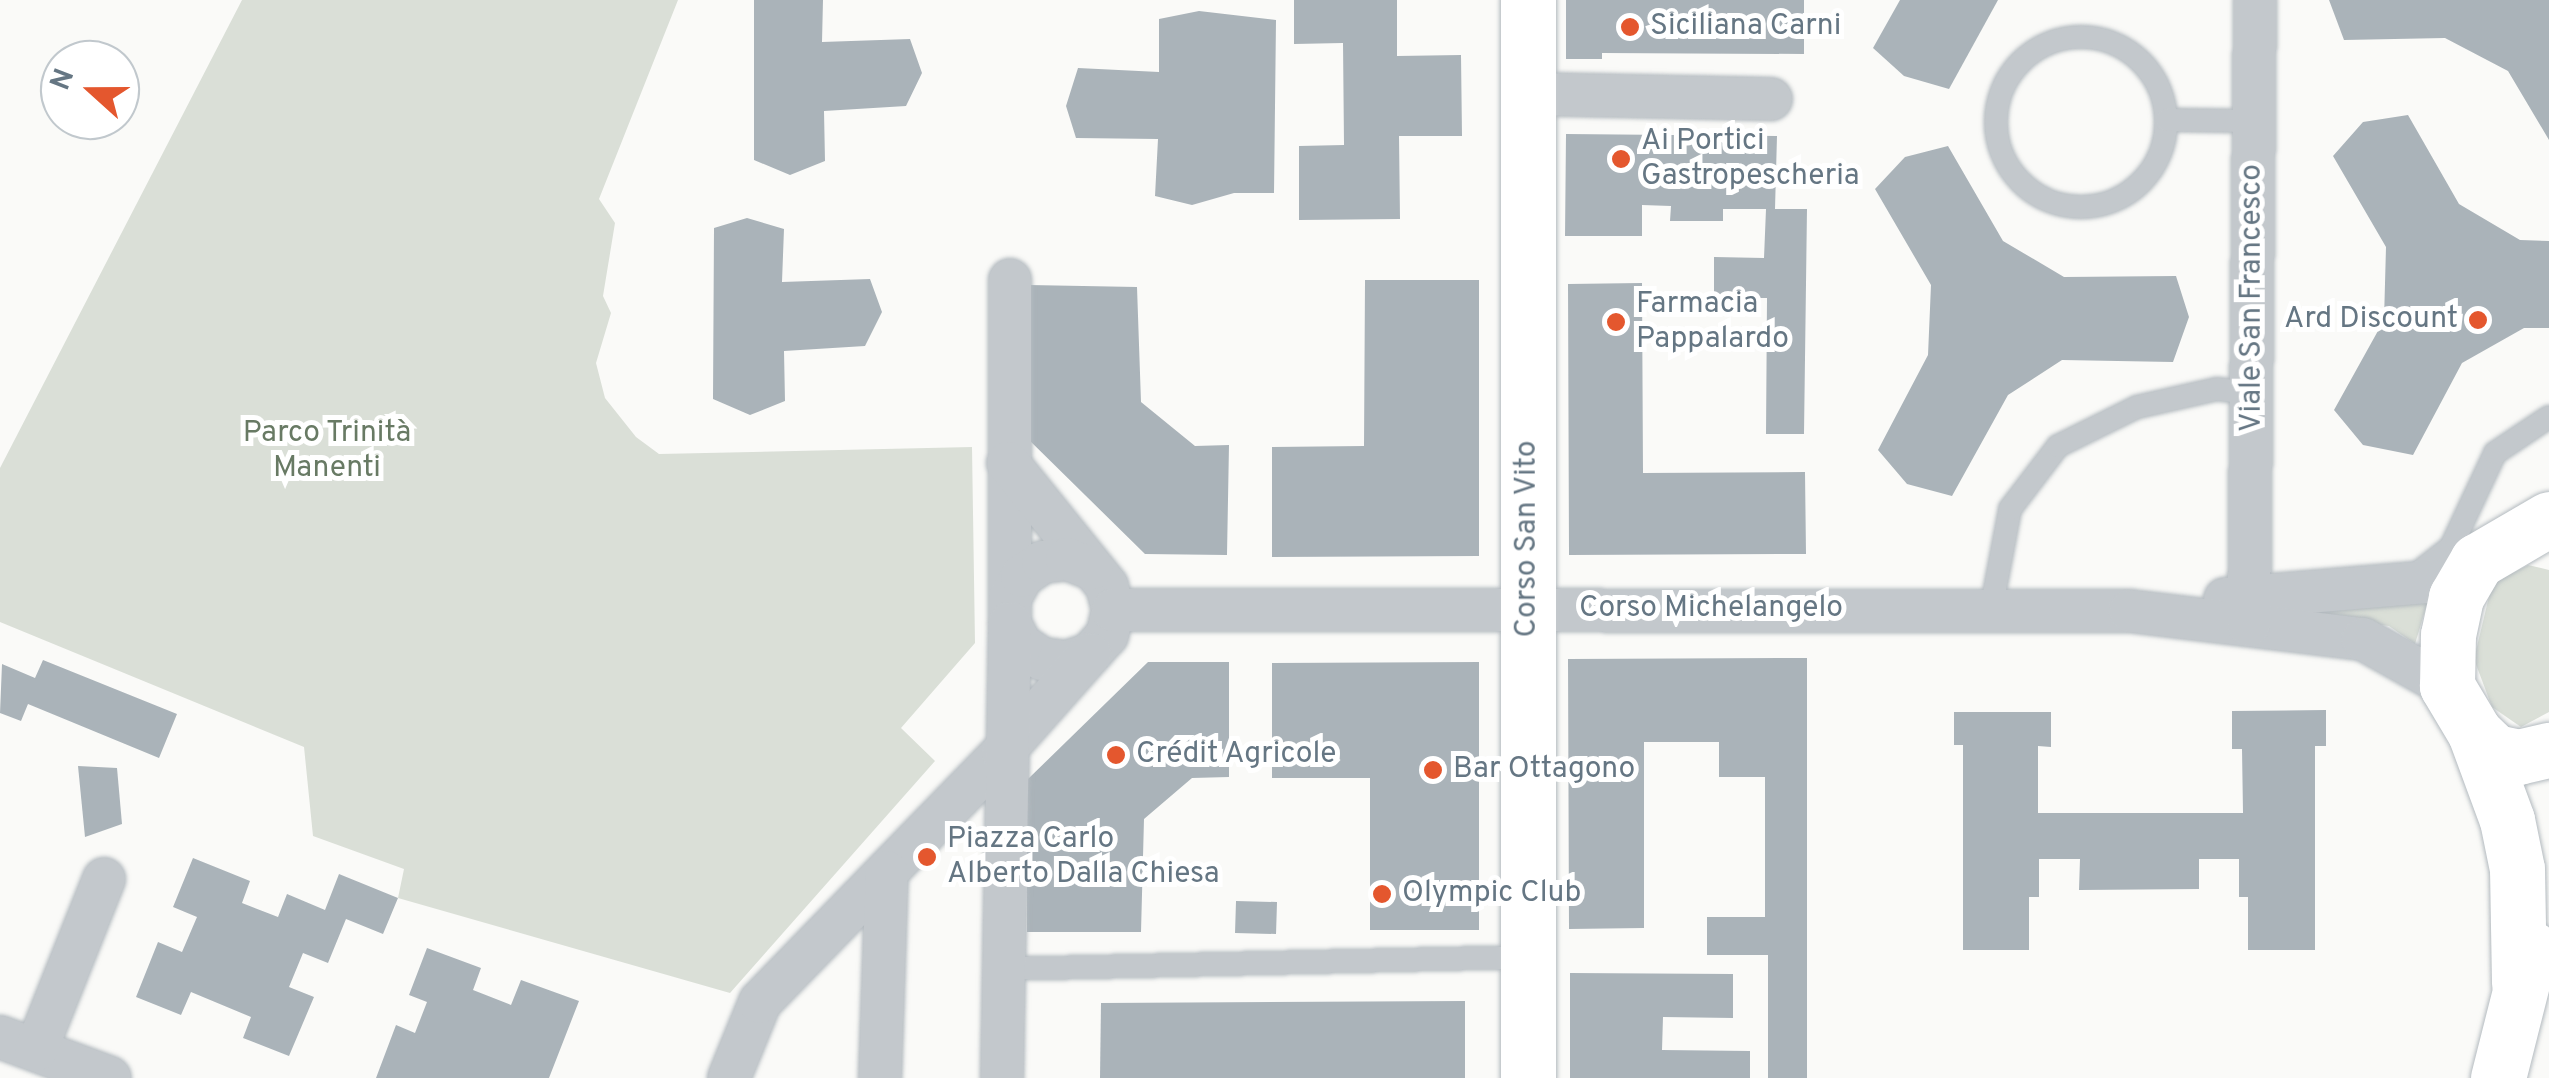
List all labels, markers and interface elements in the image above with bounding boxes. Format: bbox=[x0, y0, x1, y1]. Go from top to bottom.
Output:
place label: Siciliana Carni bbox=[1650, 9, 1841, 45]
marker: Siciliana Carni bbox=[1619, 16, 1641, 38]
north arrow bbox=[40, 40, 140, 140]
text: N bbox=[43, 64, 84, 96]
place label: Ai Portici Gastropescheria bbox=[1641, 124, 1860, 194]
marker: Ai Portici Gastropescheria bbox=[1610, 148, 1632, 170]
street label: Viale San Francesco bbox=[2235, 164, 2271, 432]
place label: Farmacia Pappalardo bbox=[1636, 287, 1789, 358]
place label: Ard Discount bbox=[2284, 302, 2458, 338]
marker: Ard Discount bbox=[2467, 309, 2489, 331]
marker: Farmacia Pappalardo bbox=[1605, 311, 1627, 333]
park label: Parco Trinità Manenti bbox=[242, 416, 412, 486]
street label: Corso San Vito bbox=[1510, 440, 1546, 638]
street label: Corso Michelangelo bbox=[1579, 591, 1843, 627]
place label: Crédit Agricole bbox=[1136, 737, 1338, 773]
marker: Crédit Agricole bbox=[1105, 744, 1127, 766]
place label: Bar Ottagono bbox=[1453, 752, 1635, 788]
marker: Bar Ottagono bbox=[1422, 759, 1444, 781]
place label: Piazza Carlo Alberto Dalla Chiesa bbox=[947, 822, 1220, 892]
marker: Piazza Carlo Alberto Dalla Chiesa bbox=[916, 846, 938, 868]
place label: Olympic Club bbox=[1402, 876, 1581, 912]
marker: Olympic Club bbox=[1371, 883, 1393, 905]

